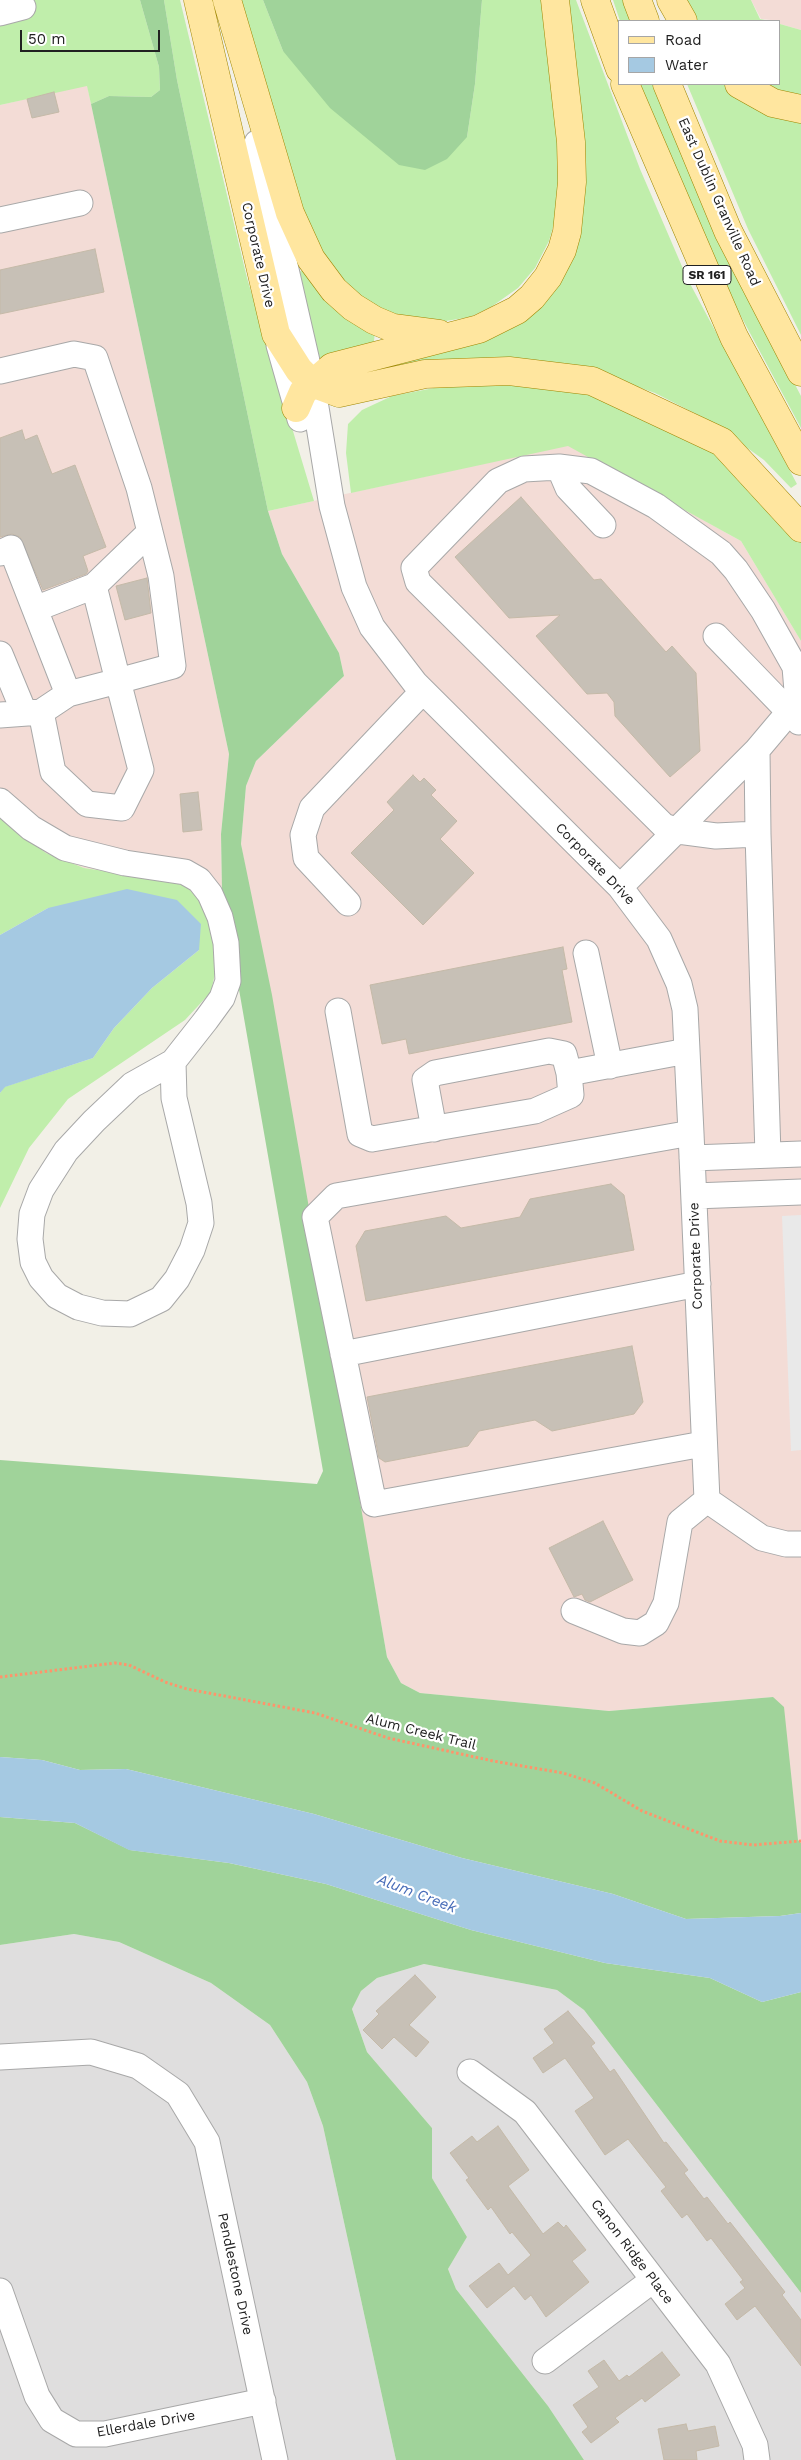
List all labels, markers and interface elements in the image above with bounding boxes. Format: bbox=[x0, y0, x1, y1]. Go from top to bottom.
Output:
scale bar bbox=[22, 20, 162, 52]
legend bbox=[618, 20, 781, 85]
text: 50 m bbox=[28, 30, 65, 48]
text: Road bbox=[665, 31, 702, 49]
text: Water bbox=[665, 56, 708, 74]
street label: East Dublin Granville Road bbox=[674, 115, 764, 289]
street label: Corporate Drive bbox=[238, 201, 278, 309]
road number: SR 161 bbox=[683, 266, 731, 284]
street label: Corporate Drive bbox=[552, 819, 638, 909]
street label: Corporate Drive bbox=[686, 1202, 706, 1310]
street label: Alum Creek Trail bbox=[364, 1710, 478, 1754]
water label: Alum Creek bbox=[375, 1871, 459, 1917]
street label: Canon Ridge Place bbox=[587, 2196, 677, 2308]
street label: Pendlestone Drive bbox=[214, 2211, 256, 2337]
street label: Ellerdale Drive bbox=[95, 2407, 197, 2441]

